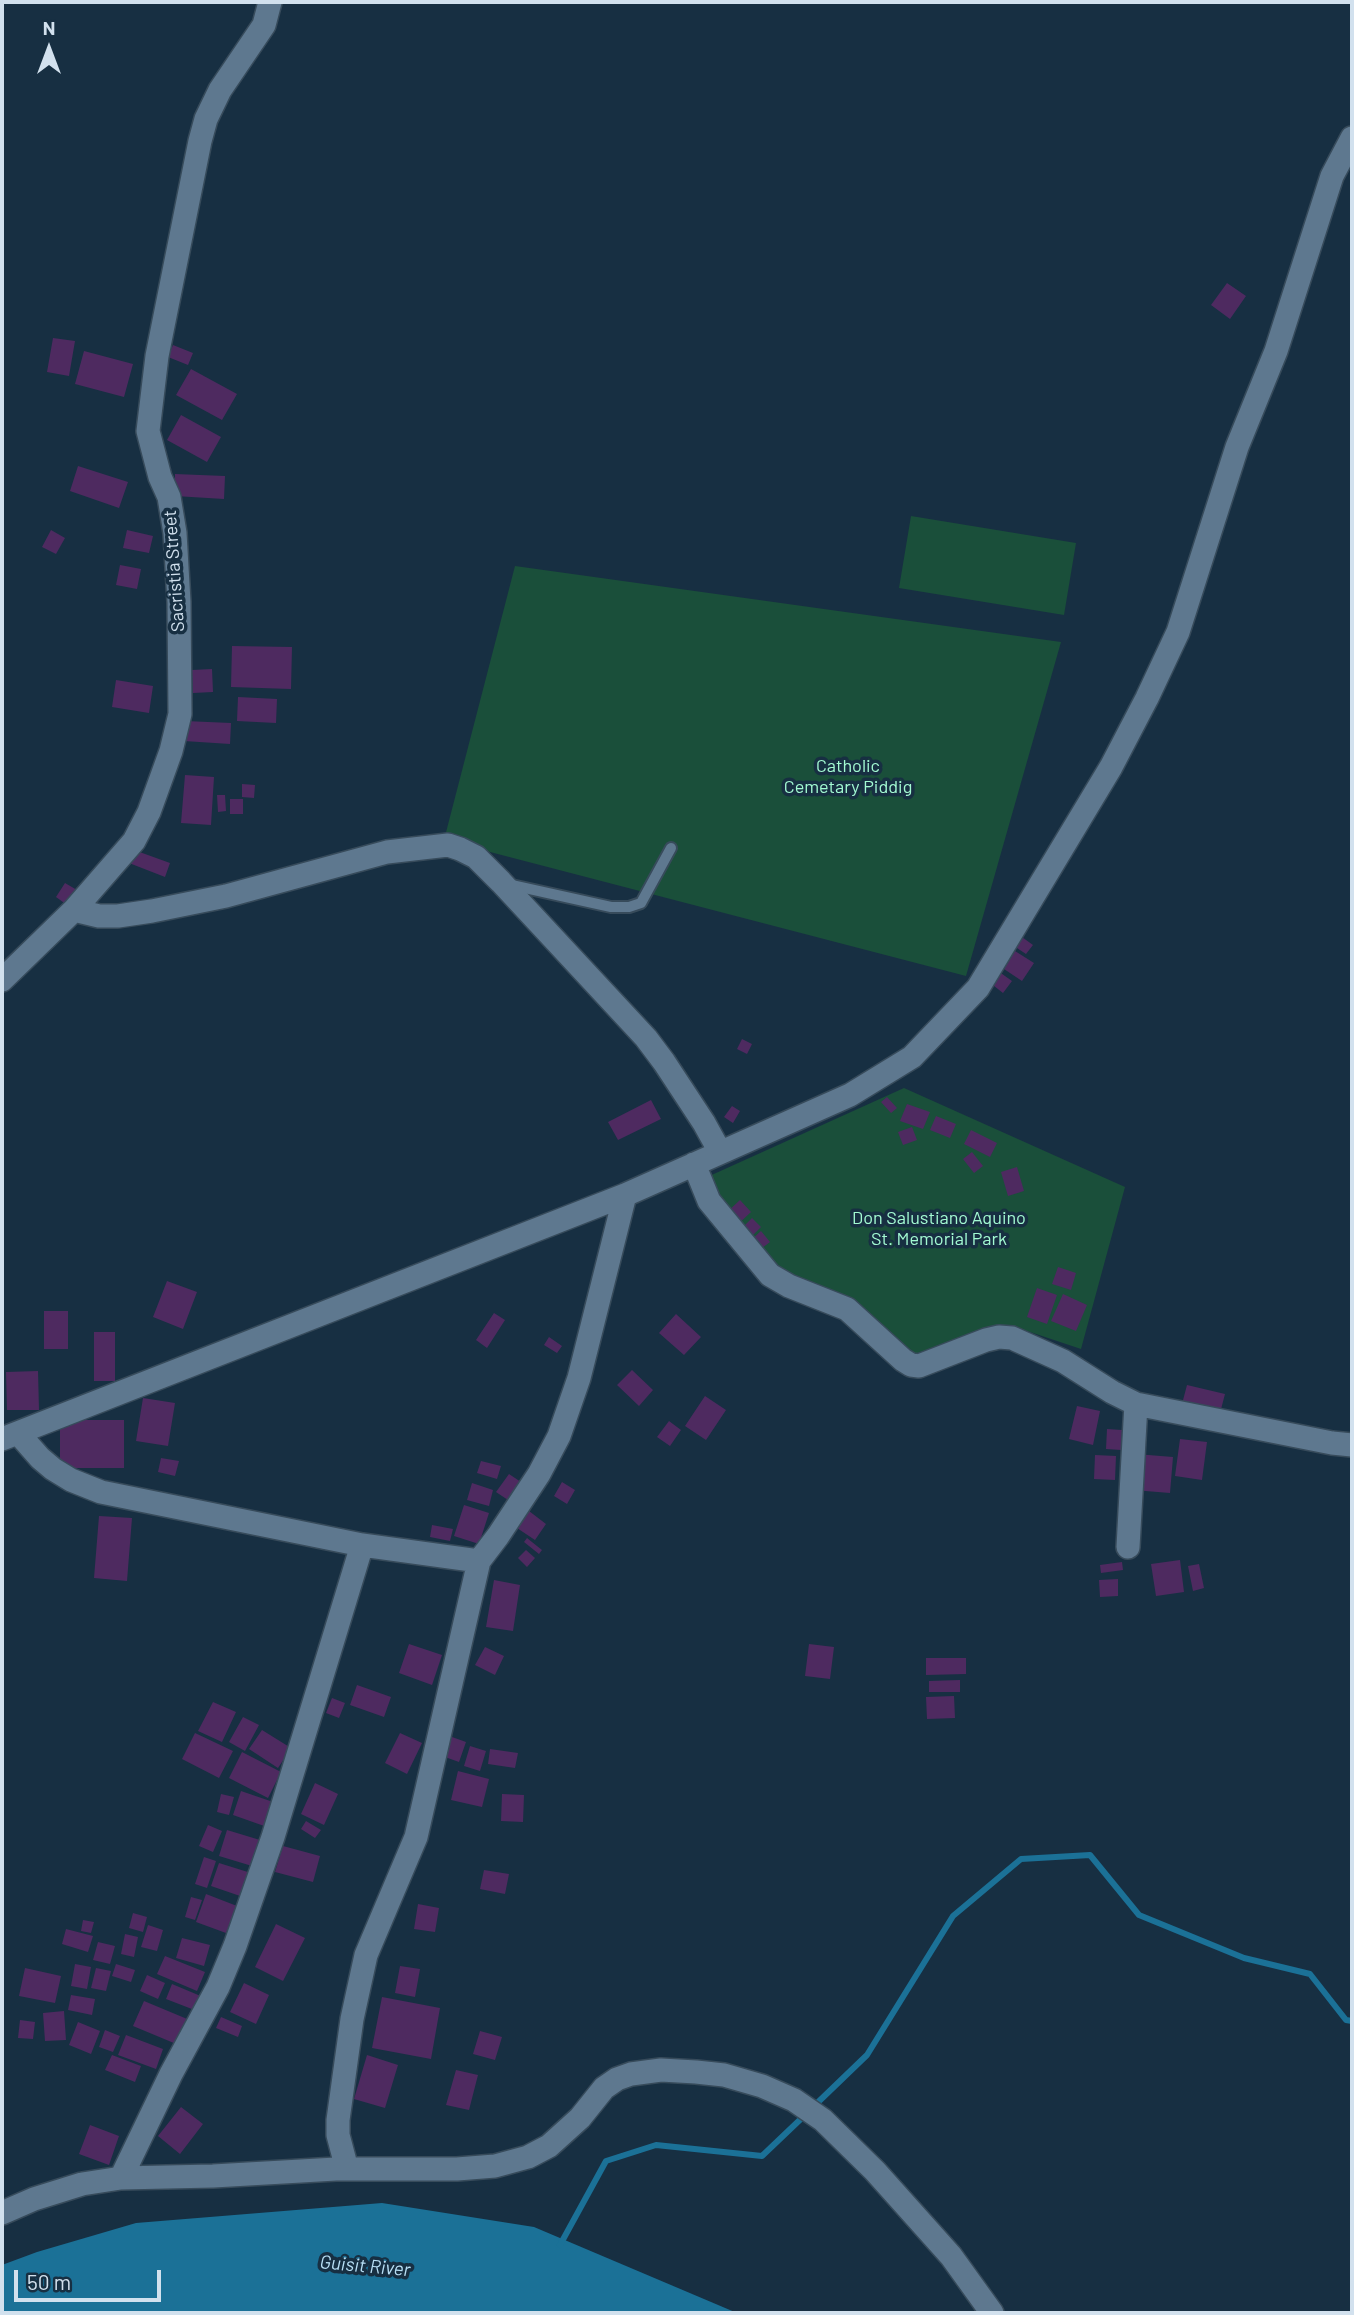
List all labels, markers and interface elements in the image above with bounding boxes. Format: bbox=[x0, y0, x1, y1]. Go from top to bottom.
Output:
north arrow bbox=[14, 14, 84, 84]
text: N bbox=[43, 16, 55, 39]
street label: Sacristia Street bbox=[159, 509, 189, 633]
park label: Catholic Cemetary Piddig bbox=[784, 755, 912, 798]
park label: Don Salustiano Aquino St. Memorial Park bbox=[852, 1207, 1026, 1250]
water label: Guisit River bbox=[319, 2251, 411, 2281]
scale bar bbox=[18, 2256, 164, 2300]
text: 50 m bbox=[27, 2269, 71, 2294]

